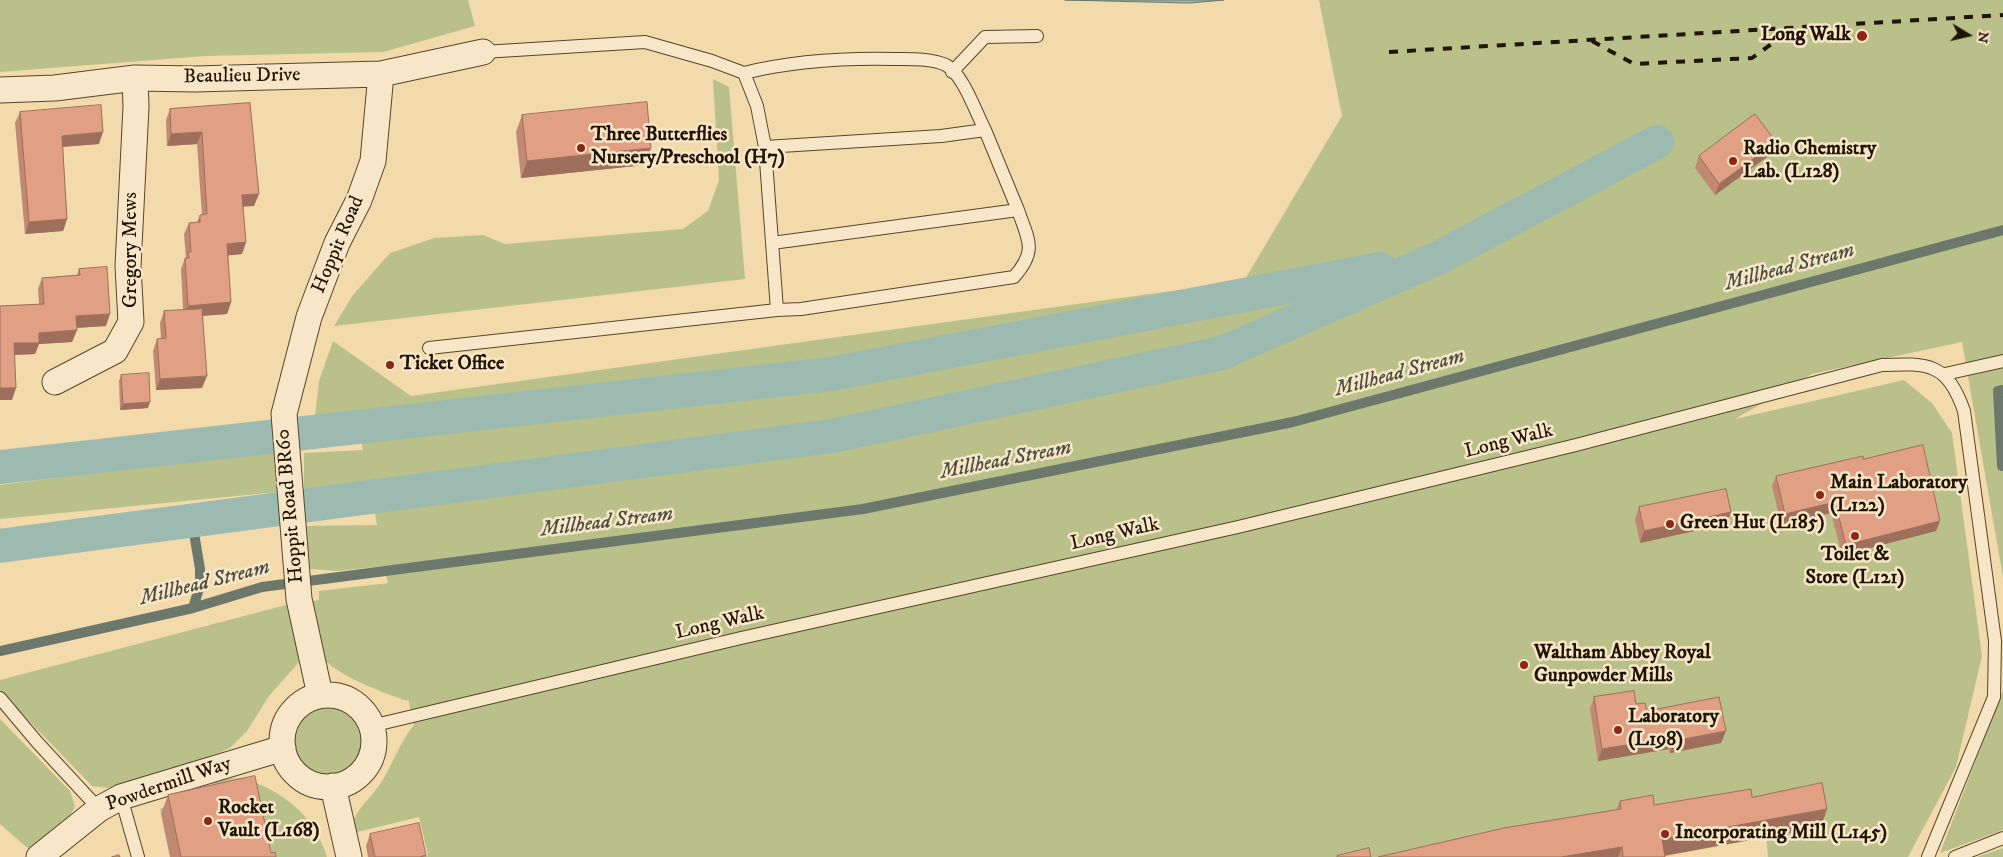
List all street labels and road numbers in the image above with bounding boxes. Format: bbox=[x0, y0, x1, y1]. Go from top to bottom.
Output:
street label: Beaulieu Drive bbox=[183, 64, 301, 90]
street label: Gregory Mews bbox=[120, 192, 144, 308]
street label: Hoppit Road bbox=[308, 193, 370, 297]
street label: Long Walk bbox=[1462, 419, 1556, 465]
street label: Hoppit Road BR60 bbox=[272, 428, 310, 584]
street label: Long Walk bbox=[1068, 513, 1162, 557]
street label: Long Walk bbox=[673, 602, 767, 646]
street label: Powdermill Way bbox=[103, 752, 235, 818]

